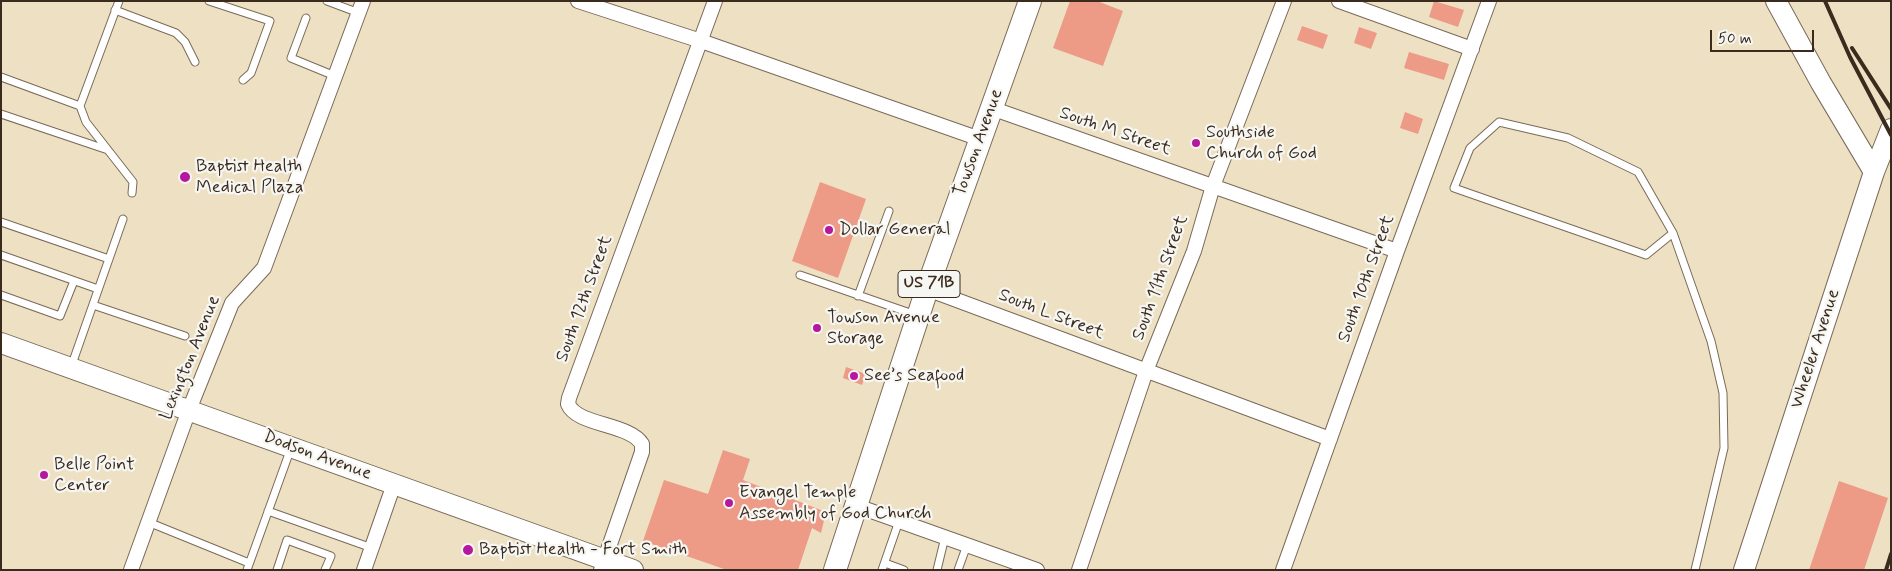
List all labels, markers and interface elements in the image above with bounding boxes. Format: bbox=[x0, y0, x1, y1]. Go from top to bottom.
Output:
scale bar bbox=[1712, 20, 1816, 52]
text: 50 m bbox=[1718, 29, 1752, 49]
street label: Towson Avenue bbox=[950, 86, 1008, 200]
street label: South M Street bbox=[1057, 103, 1173, 161]
place label: Southside Church of God bbox=[1206, 122, 1317, 164]
marker: Southside Church of God bbox=[1190, 137, 1202, 149]
place label: Baptist Health Medical Plaza bbox=[196, 156, 303, 198]
marker: Baptist Health Medical Plaza bbox=[178, 170, 192, 184]
street label: South 10th Street bbox=[1334, 212, 1400, 346]
street label: South 11th Street bbox=[1128, 213, 1194, 343]
place label: Dollar General bbox=[839, 219, 950, 241]
marker: Dollar General bbox=[823, 224, 835, 236]
street label: South 12th Street bbox=[552, 233, 618, 365]
road number: US 71B bbox=[898, 270, 960, 298]
street label: South L Street bbox=[995, 285, 1107, 345]
street label: Wheeler Avenue bbox=[1787, 287, 1845, 411]
street label: Lexington Avenue bbox=[156, 293, 226, 423]
place label: Towson Avenue Storage bbox=[827, 307, 940, 350]
marker: Towson Avenue Storage bbox=[811, 322, 823, 334]
place label: See’s Seafood bbox=[864, 365, 964, 387]
marker: See’s Seafood bbox=[848, 370, 860, 382]
street label: Dodson Avenue bbox=[260, 426, 374, 486]
place label: Belle Point Center bbox=[54, 454, 135, 496]
marker: Belle Point Center bbox=[38, 469, 50, 481]
place label: Evangel Temple Assembly of God Church bbox=[739, 482, 931, 524]
marker: Evangel Temple Assembly of God Church bbox=[723, 497, 735, 509]
place label: Baptist Health - Fort Smith bbox=[479, 539, 687, 561]
marker: Baptist Health - Fort Smith bbox=[461, 543, 475, 557]

